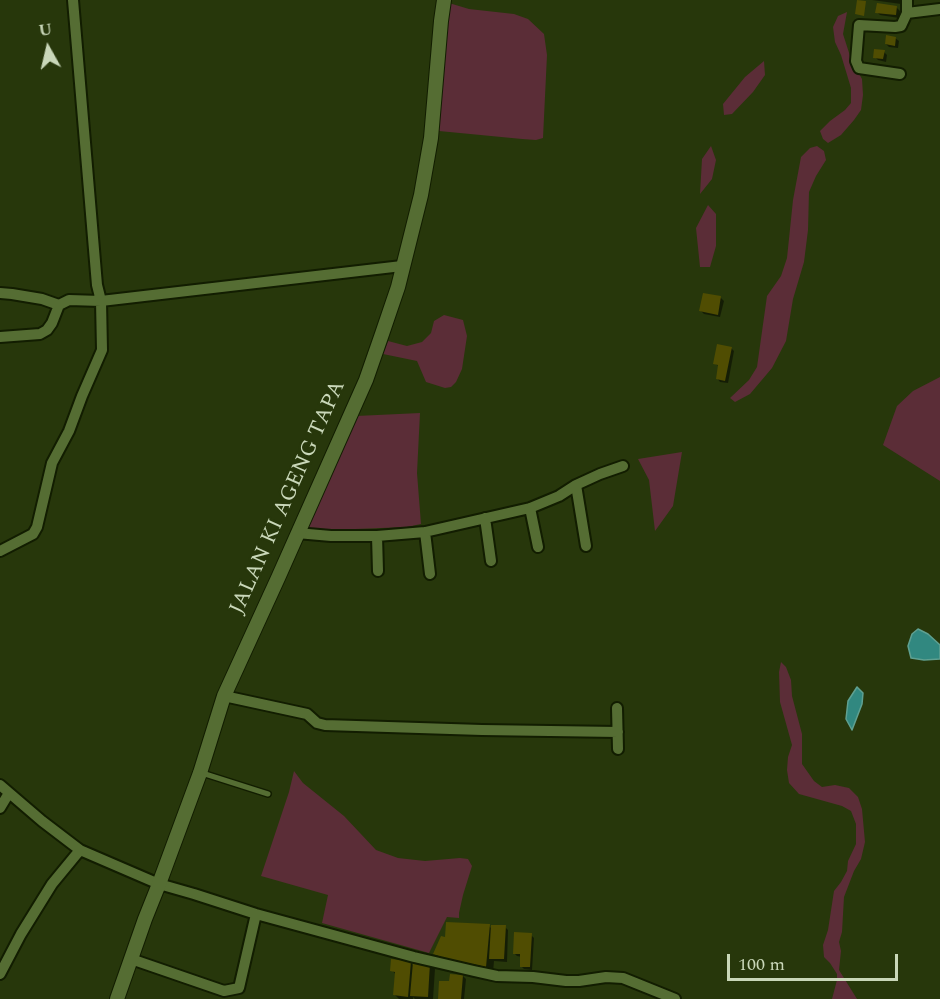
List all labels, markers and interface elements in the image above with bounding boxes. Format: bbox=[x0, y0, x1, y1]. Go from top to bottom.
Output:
text: U bbox=[37, 17, 54, 43]
north arrow bbox=[18, 18, 78, 78]
street label: JALAN KI AGENG TAPA bbox=[225, 377, 353, 619]
scale bar bbox=[730, 942, 901, 980]
text: 100 m bbox=[738, 951, 785, 978]

